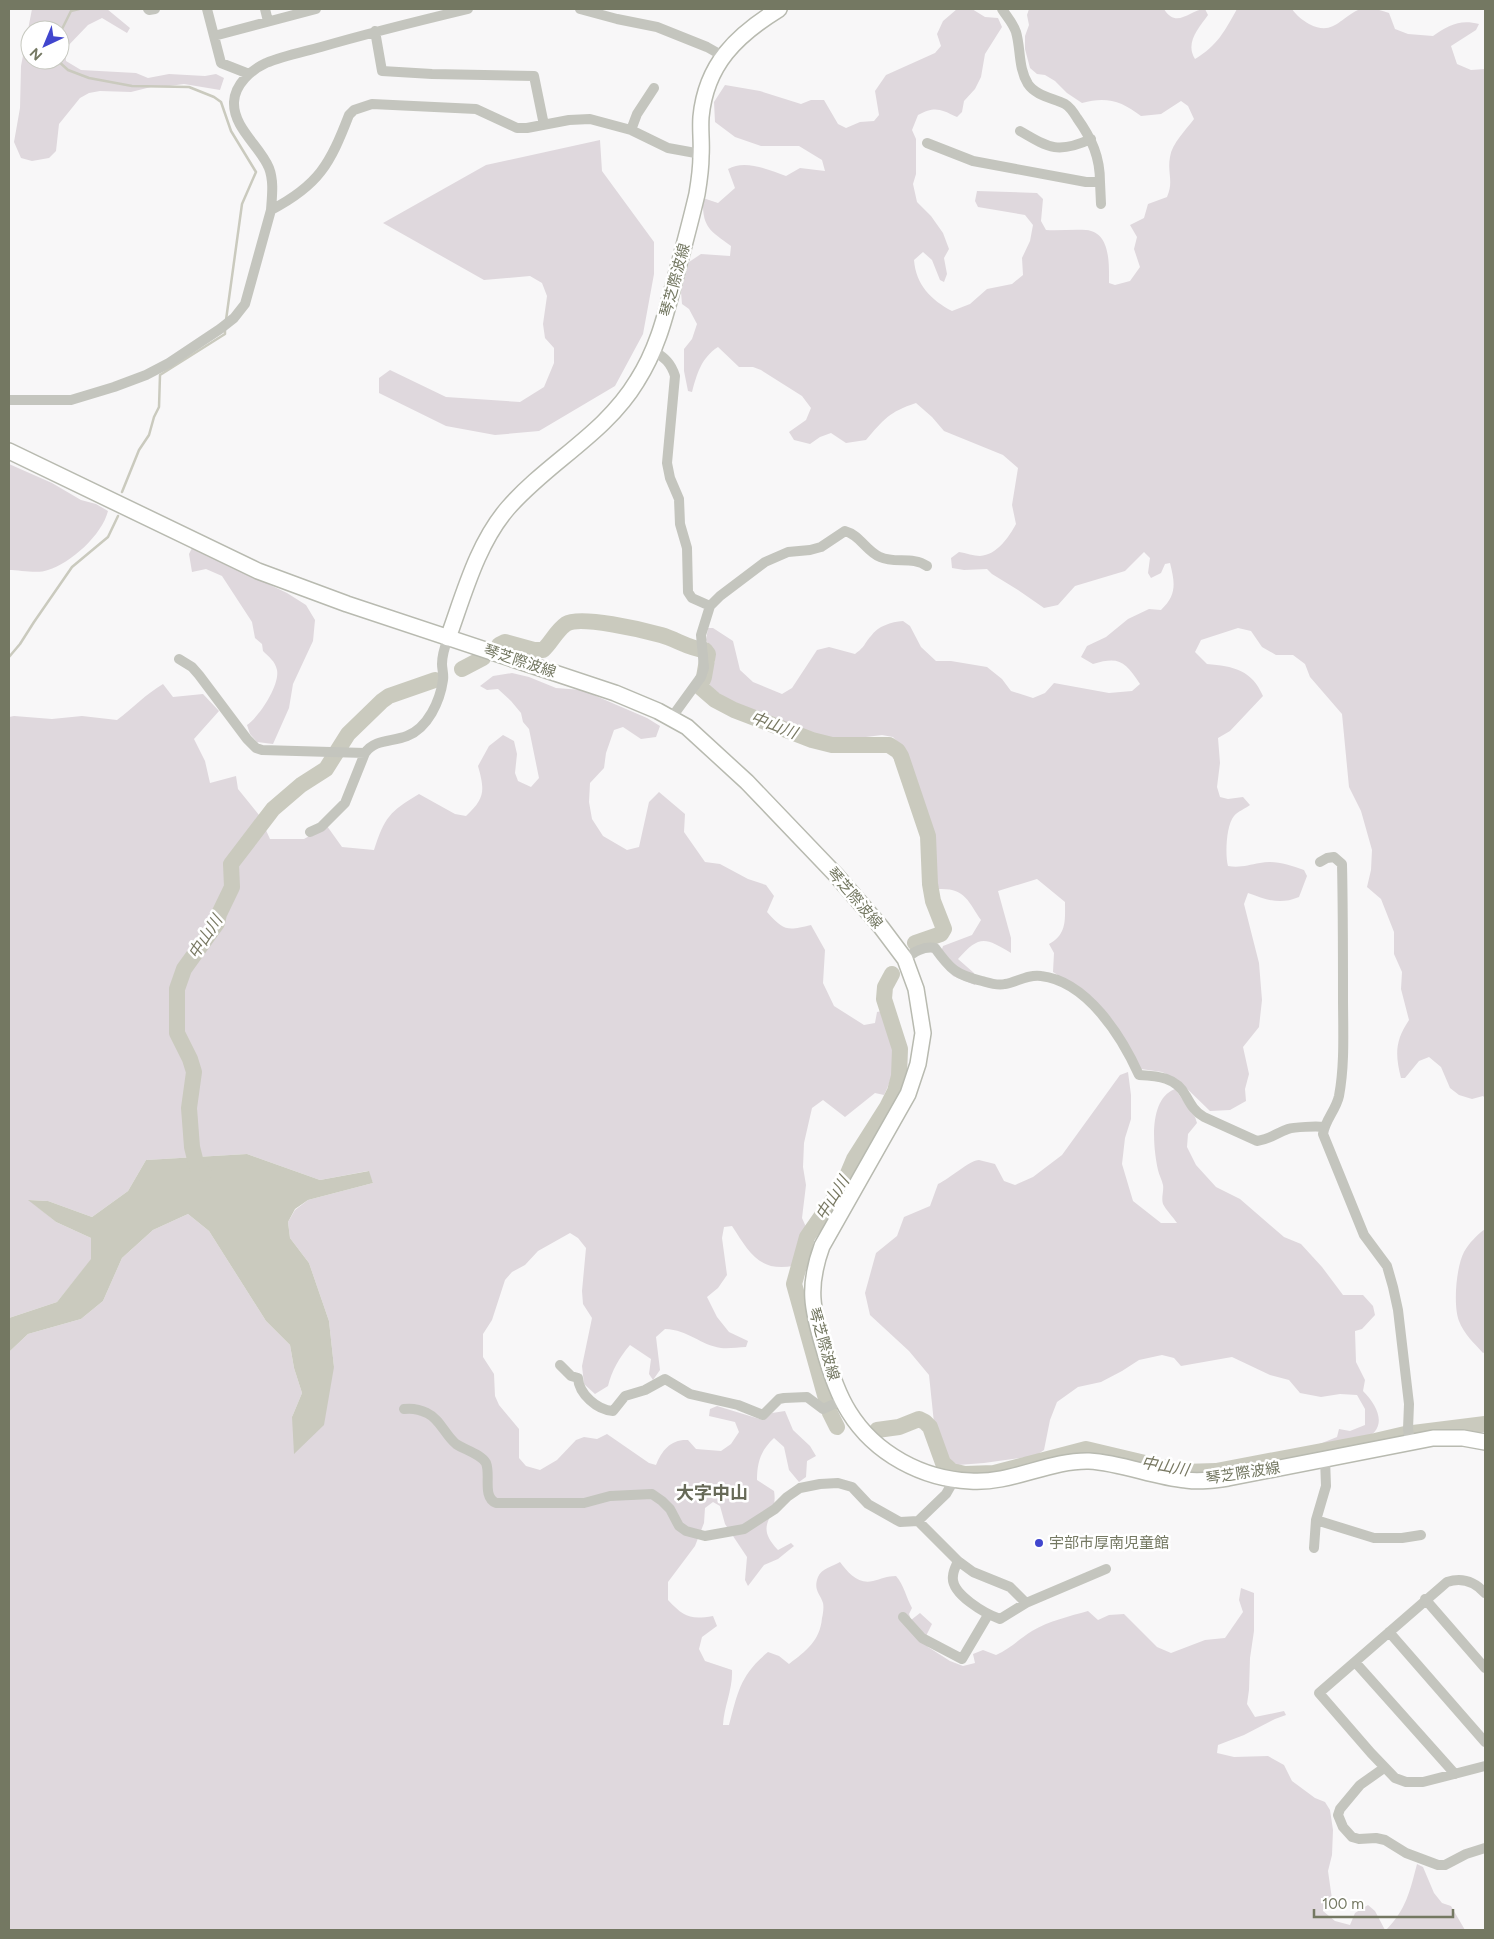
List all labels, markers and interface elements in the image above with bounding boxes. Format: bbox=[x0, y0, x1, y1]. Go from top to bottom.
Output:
north arrow bbox=[20, 20, 70, 70]
text: N bbox=[27, 44, 46, 64]
street label: 琴芝際波線 bbox=[657, 241, 693, 319]
street label: 琴芝際波線 bbox=[482, 641, 558, 681]
water label: 中山川 bbox=[748, 708, 802, 743]
street label: 琴芝際波線 bbox=[824, 864, 886, 932]
water label: 中山川 bbox=[184, 910, 227, 962]
water label: 中山川 bbox=[811, 1171, 854, 1223]
street label: 琴芝際波線 bbox=[805, 1305, 843, 1383]
water label: 中山川 bbox=[1140, 1452, 1192, 1480]
street label: 琴芝際波線 bbox=[1205, 1458, 1281, 1488]
district label: 大字中山 bbox=[676, 1482, 748, 1504]
place label: 宇部市厚南児童館 bbox=[1049, 1534, 1169, 1552]
marker: 宇部市厚南児童館 bbox=[1033, 1537, 1045, 1549]
scale bar bbox=[1314, 1886, 1453, 1918]
text: 100 m bbox=[1322, 1895, 1364, 1913]

